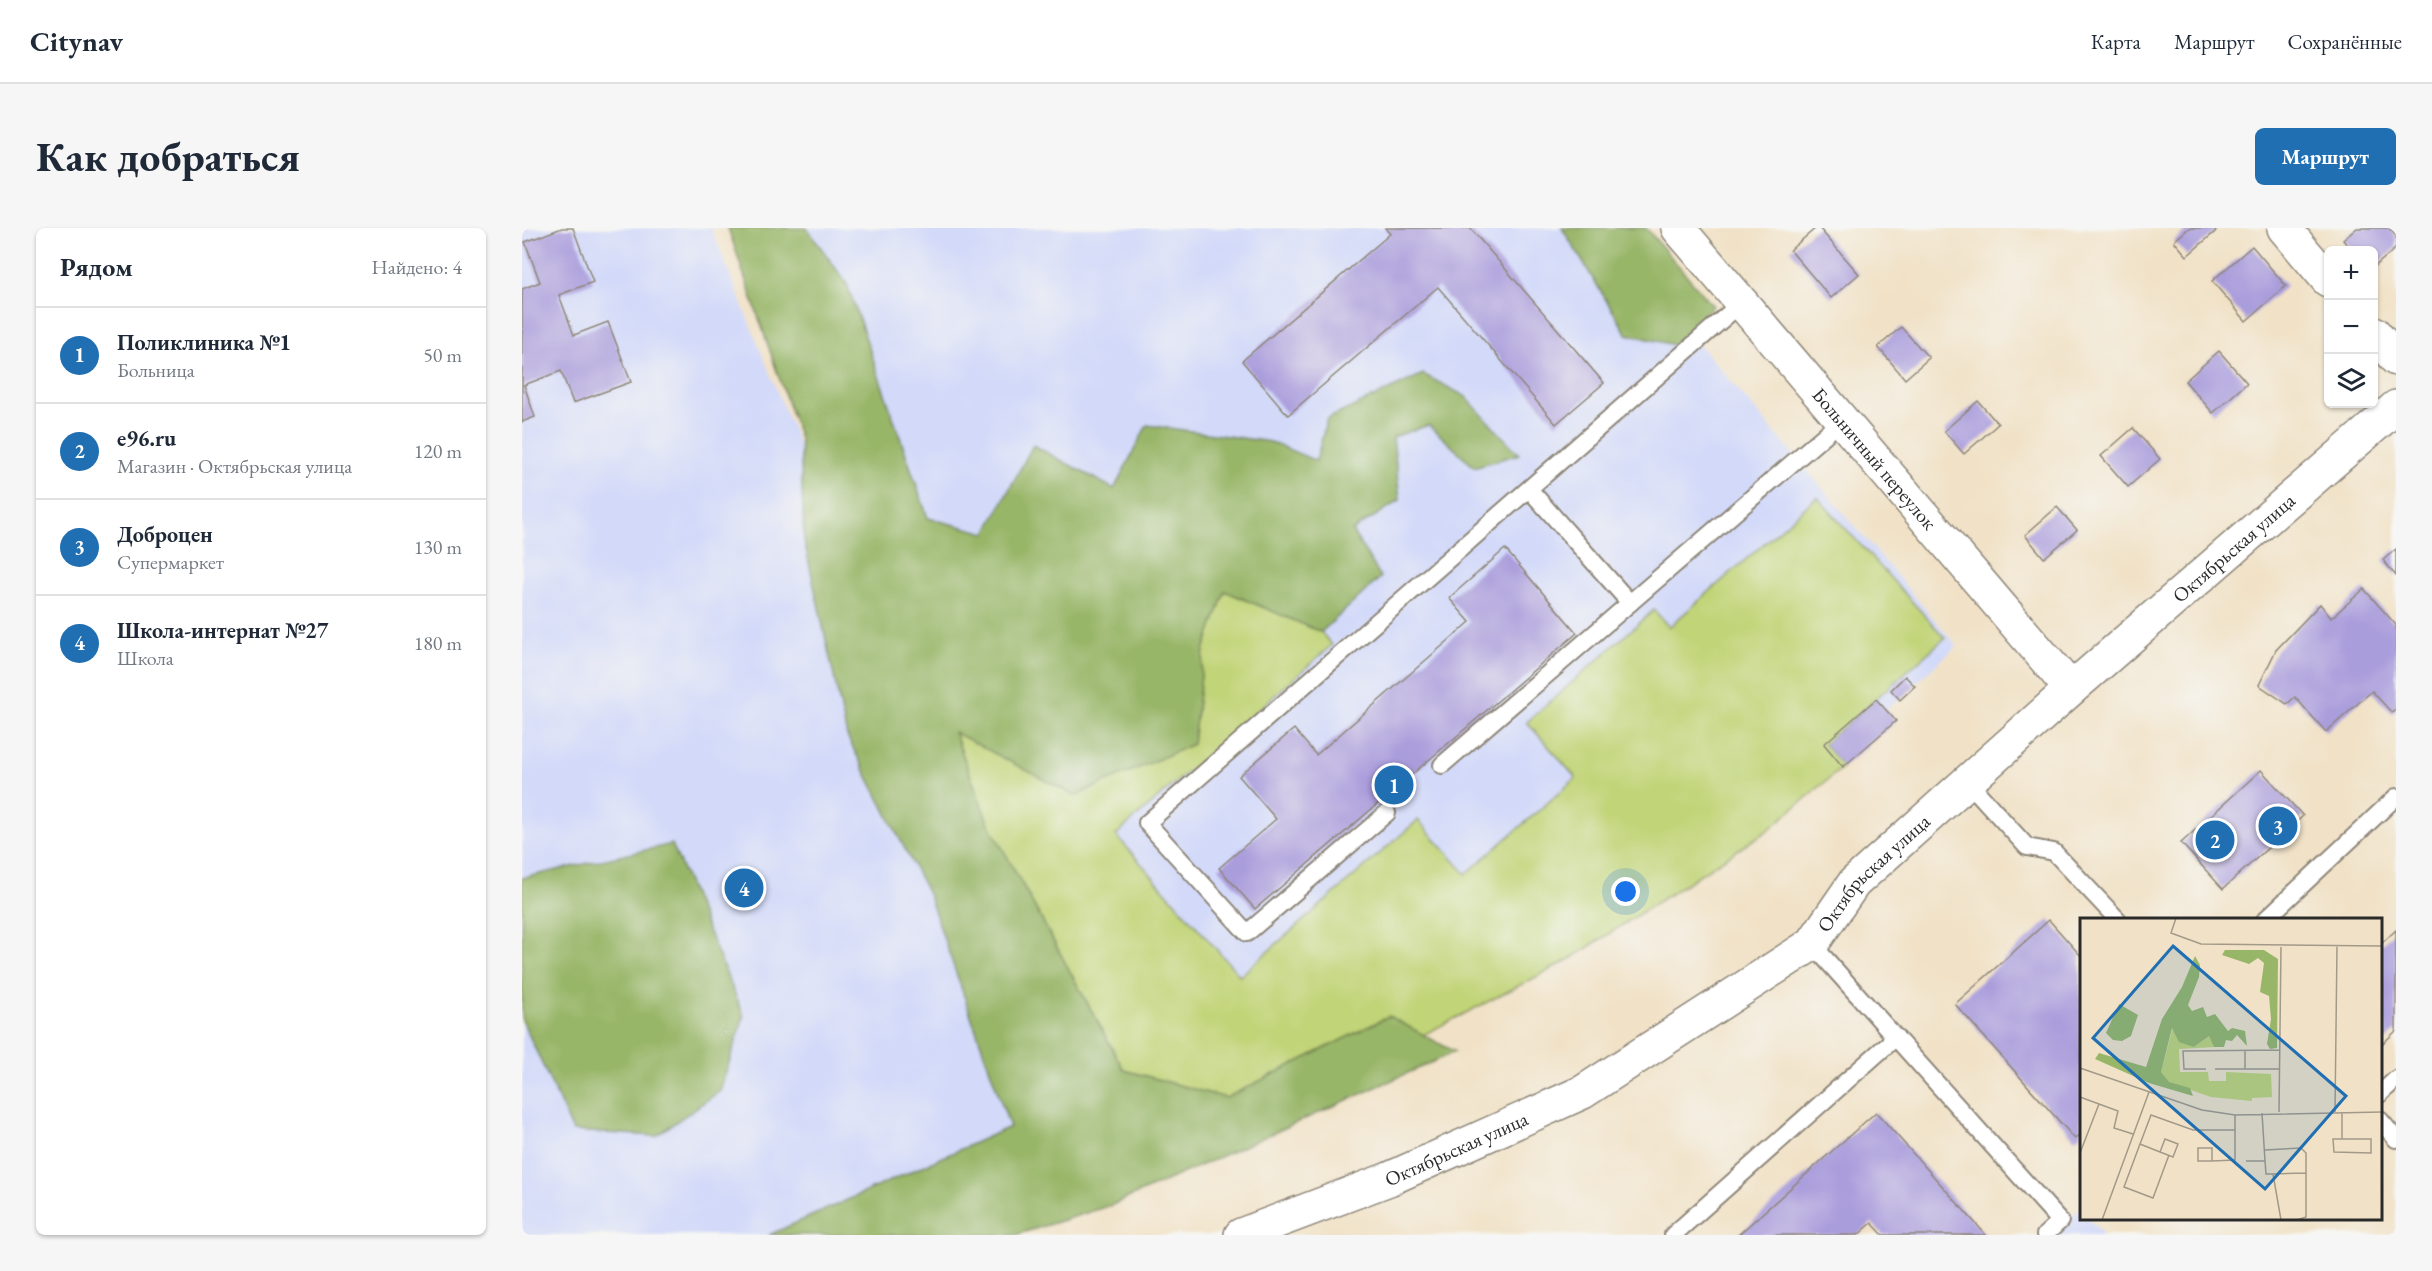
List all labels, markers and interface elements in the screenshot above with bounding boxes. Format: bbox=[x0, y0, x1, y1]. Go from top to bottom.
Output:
text: Citynav bbox=[30, 23, 123, 59]
text: Карта bbox=[2091, 28, 2141, 55]
text: Маршрут bbox=[2174, 28, 2255, 55]
text: Сохранённые bbox=[2288, 28, 2402, 55]
button: Маршрут bbox=[2255, 128, 2396, 185]
text: Как добраться bbox=[36, 129, 300, 184]
map controls bbox=[2324, 246, 2378, 408]
button: + bbox=[2324, 246, 2378, 300]
text: Рядом bbox=[60, 250, 133, 284]
text: Найдено: 4 bbox=[371, 254, 462, 280]
button: − bbox=[2324, 300, 2378, 354]
text: Поликлиника №1 bbox=[117, 328, 291, 357]
text: 1 bbox=[74, 342, 85, 368]
text: 50 m bbox=[423, 342, 462, 368]
button: layers bbox=[2324, 354, 2378, 408]
text: Больница bbox=[117, 357, 195, 383]
street label: Больничный переулок bbox=[1807, 382, 1943, 536]
text: e96.ru bbox=[117, 424, 176, 453]
text: 2 bbox=[74, 438, 85, 464]
text: 120 m bbox=[414, 438, 462, 464]
text: Магазин · Октябрьская улица bbox=[117, 453, 352, 479]
street label: Октябрьская улица bbox=[2167, 488, 2300, 608]
text: Доброцен bbox=[117, 520, 213, 549]
text: 3 bbox=[74, 534, 85, 560]
text: 130 m bbox=[414, 534, 462, 560]
text: Супермаркет bbox=[117, 549, 224, 575]
text: Школа-интернат №27 bbox=[117, 616, 328, 645]
text: 4 bbox=[74, 630, 85, 656]
text: 180 m bbox=[414, 630, 462, 656]
text: Школа bbox=[117, 645, 174, 671]
pin: 1 bbox=[1374, 762, 1414, 808]
pin: 3 bbox=[2258, 804, 2298, 848]
street label: Октябрьская улица bbox=[1811, 808, 1935, 937]
pin: 2 bbox=[2196, 818, 2234, 862]
pin: 4 bbox=[724, 866, 764, 910]
your location bbox=[1611, 877, 1640, 906]
inset map bbox=[2080, 918, 2381, 1220]
street label: Октябрьская улица bbox=[1381, 1105, 1532, 1192]

